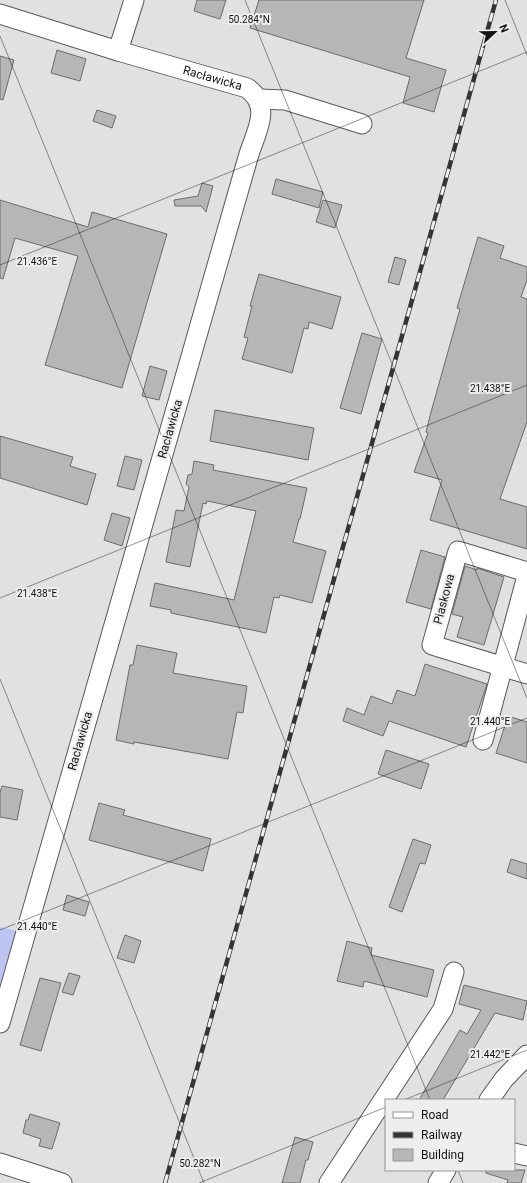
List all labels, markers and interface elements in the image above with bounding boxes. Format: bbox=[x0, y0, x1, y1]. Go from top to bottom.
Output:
north arrow bbox=[475, 12, 515, 52]
text: 50.284°N bbox=[228, 14, 270, 25]
text: N bbox=[496, 22, 511, 35]
street label: Racławicka bbox=[181, 63, 244, 93]
text: 21.436°E bbox=[17, 256, 57, 267]
text: 21.438°E bbox=[470, 383, 510, 394]
street label: Racławicka bbox=[155, 398, 185, 460]
street label: Piaskowa bbox=[431, 572, 457, 626]
text: 21.438°E bbox=[17, 588, 57, 599]
street label: Racławicka bbox=[65, 710, 95, 772]
text: 21.440°E bbox=[470, 716, 510, 727]
text: 21.440°E bbox=[17, 921, 57, 932]
text: 21.442°E bbox=[470, 1049, 510, 1060]
legend bbox=[385, 1099, 515, 1171]
text: Road bbox=[421, 1108, 449, 1122]
text: Railway bbox=[421, 1128, 462, 1142]
text: Building bbox=[421, 1148, 464, 1162]
text: 50.282°N bbox=[179, 1158, 221, 1169]

